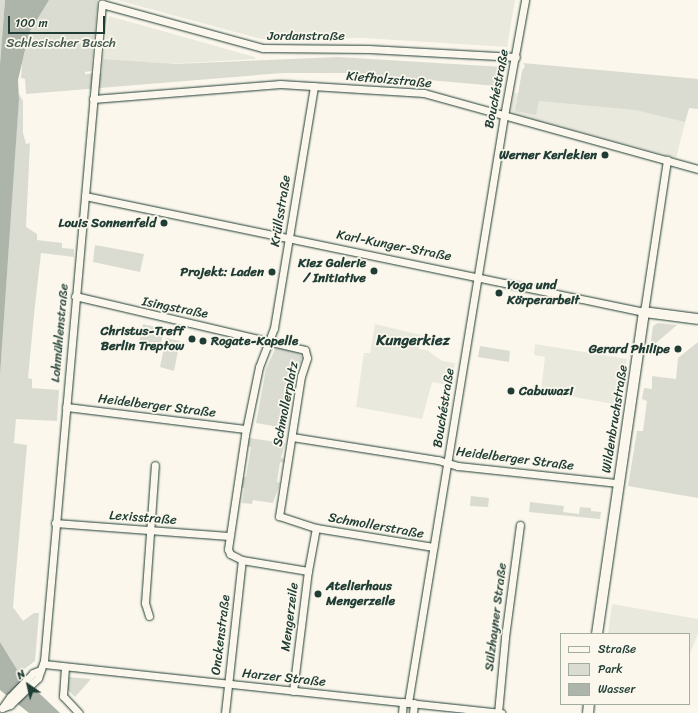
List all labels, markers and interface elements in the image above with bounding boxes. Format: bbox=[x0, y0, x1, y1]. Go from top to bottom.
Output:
scale bar bbox=[10, 8, 107, 34]
text: 100 m bbox=[15, 12, 48, 34]
street label: Jordanstraße bbox=[267, 28, 345, 44]
park label: Schlesischer Busch bbox=[6, 35, 116, 51]
street label: Bouchéstraße bbox=[482, 48, 512, 130]
street label: Kiefholzstraße bbox=[346, 68, 432, 92]
place label: Werner Kerlekien bbox=[498, 147, 597, 163]
marker: Werner Kerlekien bbox=[600, 150, 610, 160]
street label: Krüllsstraße bbox=[268, 174, 294, 248]
place label: Louis Sonnenfeld bbox=[58, 215, 156, 231]
marker: Louis Sonnenfeld bbox=[159, 218, 169, 228]
street label: Karl-Kunger-Straße bbox=[335, 227, 453, 265]
place label: Kiez Galerie / Initiative bbox=[298, 256, 366, 287]
place label: Projekt: Laden bbox=[180, 264, 264, 280]
marker: Kiez Galerie / Initiative bbox=[369, 266, 379, 276]
marker: Projekt: Laden bbox=[267, 267, 277, 277]
place label: Yoga und Körperarbeit bbox=[507, 278, 580, 309]
street label: Lohmühlenstraße bbox=[48, 283, 72, 383]
marker: Yoga und Körperarbeit bbox=[494, 288, 504, 298]
street label: Isingstraße bbox=[141, 294, 209, 322]
place label: Christus-Treff Berlin Treptow bbox=[100, 324, 184, 355]
district label: Kungerkiez bbox=[376, 332, 450, 350]
place label: Rogate-Kapelle bbox=[211, 333, 298, 349]
marker: Christus-Treff Berlin Treptow bbox=[187, 334, 197, 344]
marker: Rogate-Kapelle bbox=[198, 336, 208, 346]
place label: Gerard Philipe bbox=[589, 341, 670, 357]
marker: Gerard Philipe bbox=[673, 344, 683, 354]
street label: Schmollerplatz bbox=[270, 360, 302, 448]
street label: Wildenbruchstraße bbox=[599, 364, 631, 474]
street label: Bouchéstraße bbox=[430, 367, 458, 449]
place label: Cabuwazi bbox=[519, 383, 573, 399]
marker: Cabuwazi bbox=[506, 386, 516, 396]
street label: Heidelberger Straße bbox=[97, 391, 217, 421]
street label: Heidelberger Straße bbox=[455, 444, 575, 474]
street label: Lexisstraße bbox=[109, 508, 177, 528]
street label: Schmollerstraße bbox=[327, 510, 425, 542]
street label: Sülzhayner Straße bbox=[482, 562, 510, 672]
place label: Atelierhaus Mengerzeile bbox=[326, 579, 395, 610]
street label: Mengerzeile bbox=[278, 582, 302, 652]
marker: Atelierhaus Mengerzeile bbox=[313, 589, 323, 599]
street label: Onckenstraße bbox=[208, 594, 234, 676]
legend bbox=[560, 633, 690, 705]
text: Straße bbox=[598, 638, 636, 660]
text: Park bbox=[598, 658, 623, 680]
north arrow bbox=[8, 665, 48, 705]
text: N bbox=[13, 665, 29, 685]
street label: Harzer Straße bbox=[241, 666, 327, 690]
text: Wasser bbox=[598, 678, 635, 700]

